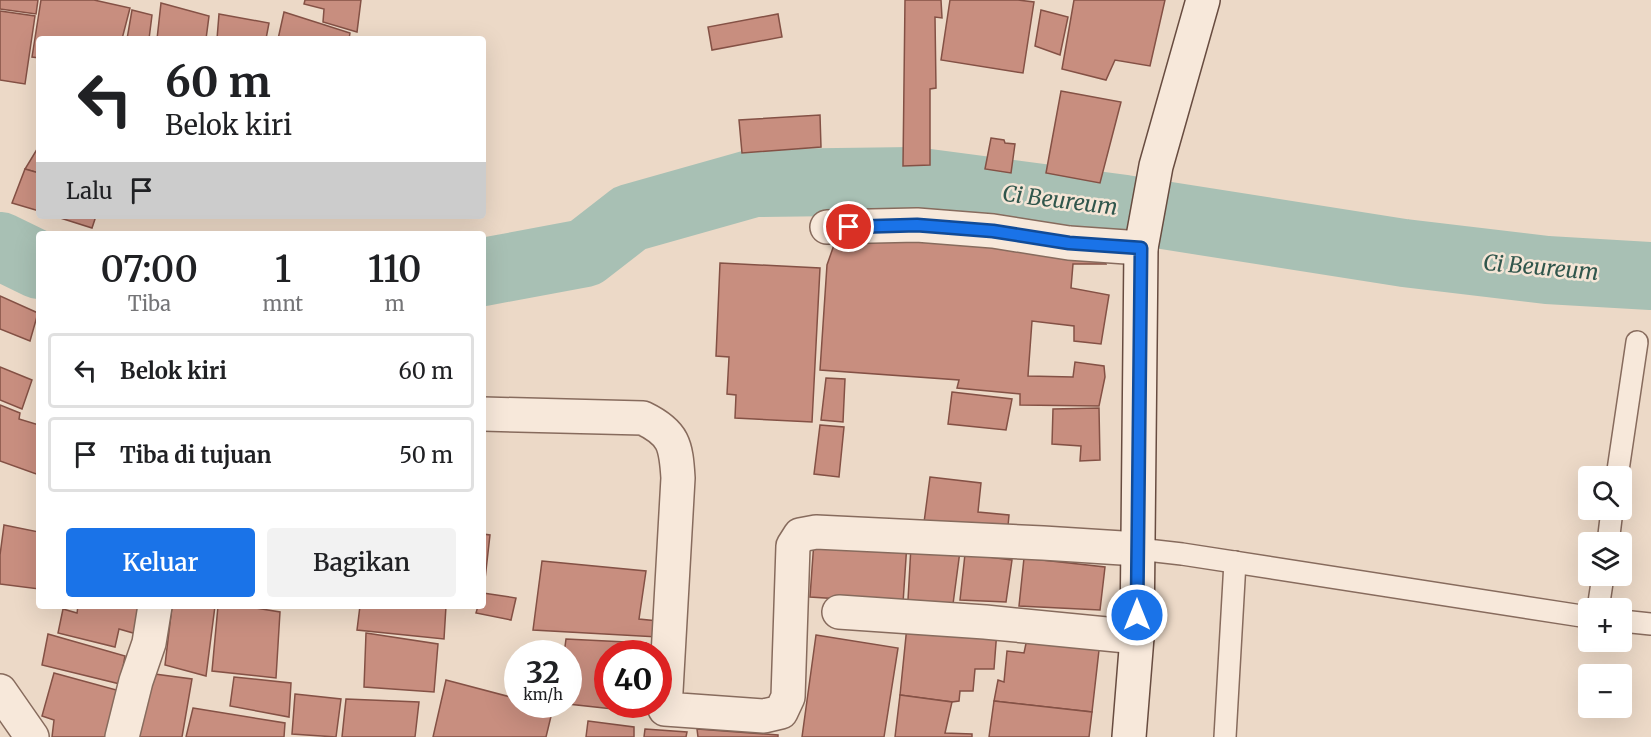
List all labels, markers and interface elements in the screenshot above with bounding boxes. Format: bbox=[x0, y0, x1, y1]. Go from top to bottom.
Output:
text: 60 m bbox=[165, 56, 271, 108]
icon: left bbox=[66, 60, 144, 138]
text: Belok kiri bbox=[165, 108, 292, 142]
icon: arrive bbox=[125, 174, 158, 207]
text: Lalu bbox=[66, 177, 113, 205]
water label: Ci Beureum bbox=[1001, 179, 1119, 221]
pin bbox=[823, 201, 874, 252]
icon: arrive bbox=[832, 210, 865, 243]
text: 07:00 bbox=[101, 247, 198, 292]
text: 1 bbox=[275, 247, 291, 292]
text: 110 bbox=[368, 247, 421, 292]
water label: Ci Beureum bbox=[1482, 248, 1600, 286]
text: Tiba bbox=[128, 291, 171, 316]
text: mnt bbox=[263, 291, 303, 316]
text: m bbox=[385, 291, 405, 316]
icon: left bbox=[69, 354, 102, 387]
text: Belok kiri bbox=[120, 357, 227, 385]
text: 60 m bbox=[399, 357, 453, 385]
icon: arrive bbox=[69, 438, 102, 471]
text: Tiba di tujuan bbox=[120, 441, 271, 469]
text: 50 m bbox=[399, 441, 453, 469]
map controls bbox=[1578, 466, 1632, 718]
button: search bbox=[1578, 466, 1632, 520]
button: Keluar bbox=[66, 528, 255, 597]
button: Bagikan bbox=[267, 528, 456, 597]
button: layers bbox=[1578, 532, 1632, 586]
position arrow bbox=[1105, 583, 1169, 647]
button: + bbox=[1578, 598, 1632, 652]
speed limit sign: 40 bbox=[594, 640, 672, 718]
text: 32 bbox=[526, 653, 560, 691]
button: − bbox=[1578, 664, 1632, 718]
text: km/h bbox=[523, 685, 563, 704]

